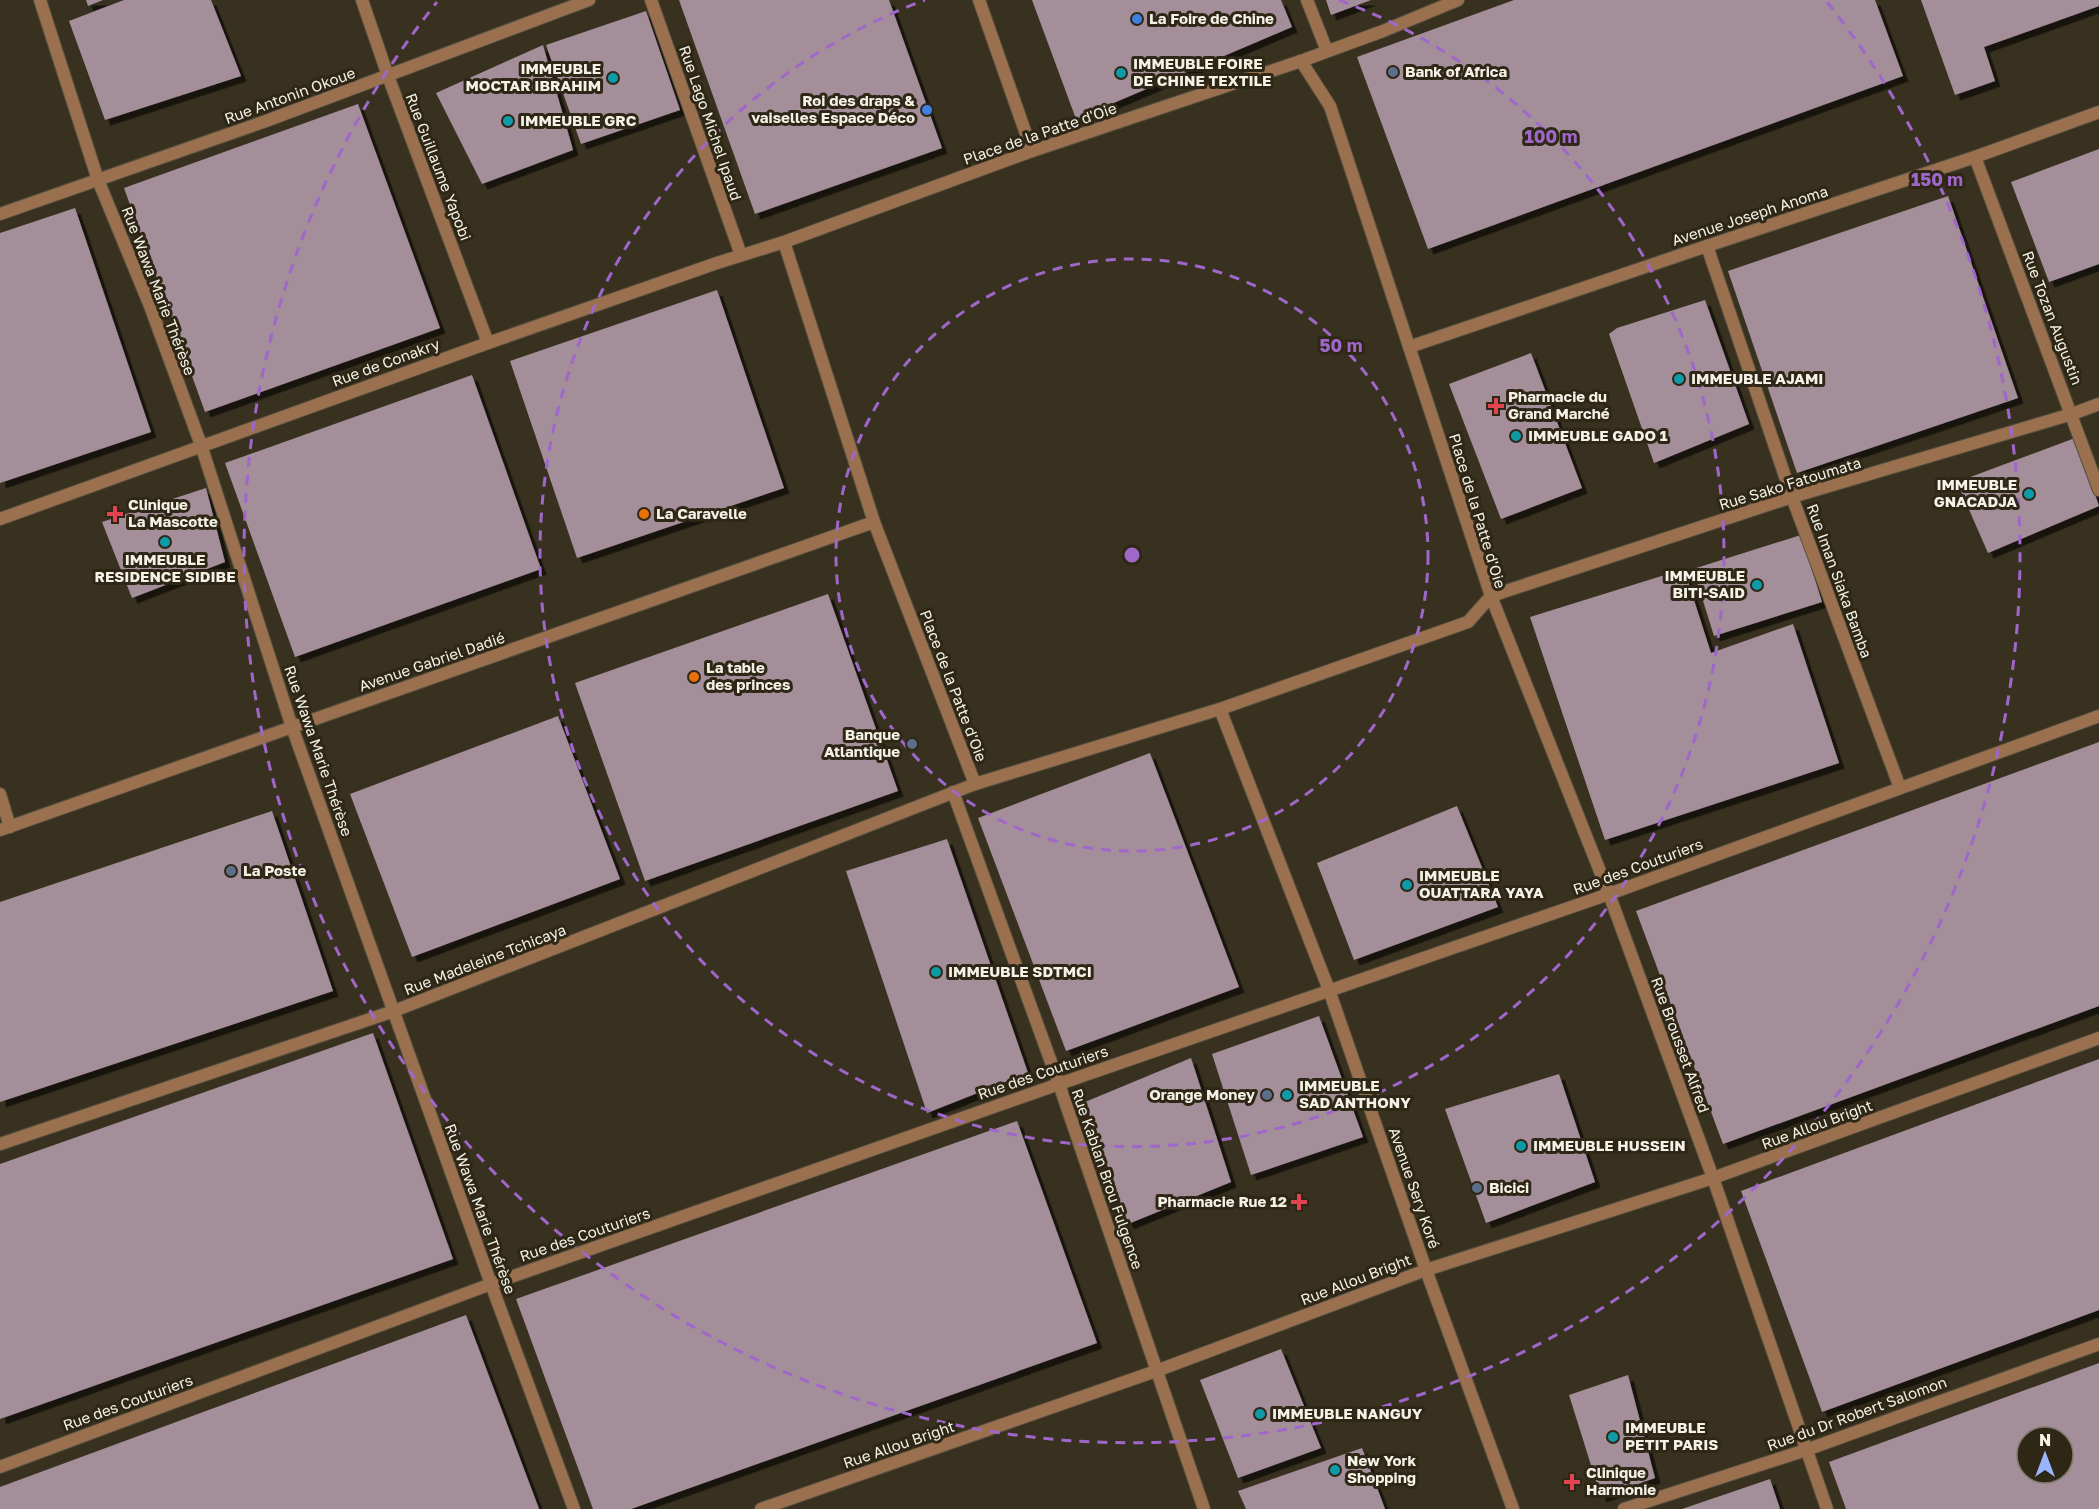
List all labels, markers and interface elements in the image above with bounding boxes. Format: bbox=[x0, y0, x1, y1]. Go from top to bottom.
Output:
place label: La Foire de Chine bbox=[1149, 9, 1274, 27]
marker: La Foire de Chine bbox=[1130, 12, 1144, 26]
street label: Rue Lago Michel Ipaud bbox=[676, 43, 746, 203]
place label: IMMEUBLE FOIRE DE CHINE TEXTILE bbox=[1133, 54, 1271, 89]
place label: IMMEUBLE MOCTAR IBRAHIM bbox=[465, 59, 601, 94]
place label: Bank of Africa bbox=[1405, 62, 1507, 80]
street label: Rue Antonin Okoue bbox=[222, 63, 358, 127]
marker: Bank of Africa bbox=[1386, 65, 1400, 79]
marker: IMMEUBLE FOIRE DE CHINE TEXTILE bbox=[1114, 66, 1128, 80]
marker: IMMEUBLE MOCTAR IBRAHIM bbox=[606, 71, 620, 85]
street label: Rue Guillaume Yapobi bbox=[403, 90, 475, 243]
place label: Roi des draps & vaiselles Espace Déco bbox=[751, 91, 915, 126]
street label: Place de la Patte d'Oie bbox=[961, 98, 1119, 168]
marker: Roi des draps & vaiselles Espace Déco bbox=[920, 103, 934, 117]
place label: IMMEUBLE GRC bbox=[520, 111, 637, 129]
marker: IMMEUBLE GRC bbox=[501, 114, 515, 128]
text: 100 m bbox=[1525, 125, 1577, 147]
text: 150 m bbox=[1911, 168, 1963, 190]
street label: Avenue Joseph Anoma bbox=[1669, 181, 1830, 249]
street label: Rue Wawa Marie Thérèse bbox=[118, 204, 200, 378]
street label: Rue Tozan Augustin bbox=[2019, 248, 2087, 387]
street label: Rue de Conakry bbox=[329, 334, 442, 390]
text: 50 m bbox=[1320, 334, 1362, 356]
place label: IMMEUBLE AJAMI bbox=[1691, 369, 1823, 387]
marker: IMMEUBLE AJAMI bbox=[1672, 372, 1686, 386]
place label: Pharmacie du Grand Marché bbox=[1508, 387, 1610, 422]
marker: Pharmacie du Grand Marché bbox=[1489, 399, 1503, 413]
place label: IMMEUBLE GADO 1 bbox=[1528, 426, 1668, 444]
marker: IMMEUBLE GADO 1 bbox=[1509, 429, 1523, 443]
street label: Place de la Patte d'Oie bbox=[1446, 431, 1510, 591]
street label: Rue Sako Fatoumata bbox=[1717, 453, 1863, 513]
place label: IMMEUBLE GNACADJA bbox=[1934, 475, 2017, 510]
marker: IMMEUBLE GNACADJA bbox=[2022, 487, 2036, 501]
place label: Clinique La Mascotte bbox=[128, 495, 218, 530]
street label: Rue Iman Siaka Bamba bbox=[1804, 501, 1876, 660]
place label: La Caravelle bbox=[656, 504, 747, 522]
marker: Clinique La Mascotte bbox=[106, 505, 124, 523]
marker: La Caravelle bbox=[637, 507, 651, 521]
marker: IMMEUBLE RESIDENCE SIDIBE bbox=[158, 535, 172, 549]
centre of rings bbox=[1122, 545, 1142, 565]
place label: IMMEUBLE RESIDENCE SIDIBE bbox=[94, 550, 236, 585]
place label: IMMEUBLE BITI-SAID bbox=[1664, 566, 1745, 601]
marker: IMMEUBLE BITI-SAID bbox=[1750, 578, 1764, 592]
street label: Place de la Patte d'Oie bbox=[917, 607, 991, 764]
street label: Avenue Gabriel Dadié bbox=[356, 628, 507, 694]
place label: La table des princes bbox=[706, 658, 790, 693]
street label: Rue Wawa Marie Thérèse bbox=[281, 663, 357, 839]
marker: La table des princes bbox=[687, 670, 701, 684]
place label: Banque Atlantique bbox=[824, 725, 900, 760]
marker: Banque Atlantique bbox=[905, 737, 919, 751]
street label: Rue des Couturiers bbox=[1570, 834, 1705, 898]
place label: La Poste bbox=[243, 861, 306, 879]
marker: La Poste bbox=[224, 864, 238, 878]
place label: IMMEUBLE OUATTARA YAYA bbox=[1419, 866, 1544, 901]
marker: IMMEUBLE OUATTARA YAYA bbox=[1400, 878, 1414, 892]
street label: Rue Madeleine Tchicaya bbox=[401, 920, 568, 998]
place label: IMMEUBLE SDTMCI bbox=[948, 962, 1092, 980]
marker: IMMEUBLE SDTMCI bbox=[929, 965, 943, 979]
street label: Rue Brousset Alfred bbox=[1648, 974, 1714, 1115]
street label: Rue des Couturiers bbox=[975, 1041, 1110, 1103]
place label: IMMEUBLE SAD ANTHONY bbox=[1299, 1076, 1411, 1111]
place label: Orange Money bbox=[1149, 1085, 1255, 1103]
street label: Rue Kablan Brou Fulgence bbox=[1069, 1086, 1147, 1272]
marker: Orange Money bbox=[1260, 1088, 1274, 1102]
marker: IMMEUBLE SAD ANTHONY bbox=[1280, 1088, 1294, 1102]
street label: Rue Allou Bright bbox=[1759, 1096, 1875, 1152]
street label: Rue Wawa Marie Thérèse bbox=[442, 1121, 520, 1296]
street label: Avenue Sery Koré bbox=[1386, 1125, 1444, 1251]
place label: IMMEUBLE HUSSEIN bbox=[1533, 1136, 1686, 1154]
marker: IMMEUBLE HUSSEIN bbox=[1514, 1139, 1528, 1153]
place label: Bicici bbox=[1489, 1178, 1529, 1196]
marker: Bicici bbox=[1470, 1181, 1484, 1195]
place label: Pharmacie Rue 12 bbox=[1158, 1192, 1287, 1210]
marker: Pharmacie Rue 12 bbox=[1292, 1195, 1306, 1209]
street label: Rue des Couturiers bbox=[517, 1203, 652, 1265]
street label: Rue Allou Bright bbox=[1298, 1250, 1413, 1308]
street label: Rue des Couturiers bbox=[60, 1370, 195, 1434]
street label: Rue du Dr Robert Salomon bbox=[1764, 1372, 1949, 1454]
place label: IMMEUBLE NANGUY bbox=[1272, 1404, 1423, 1422]
marker: IMMEUBLE NANGUY bbox=[1253, 1407, 1267, 1421]
street label: Rue Allou Bright bbox=[841, 1417, 957, 1472]
place label: IMMEUBLE PETIT PARIS bbox=[1625, 1418, 1718, 1453]
north arrow bbox=[2015, 1425, 2075, 1485]
marker: IMMEUBLE PETIT PARIS bbox=[1606, 1430, 1620, 1444]
text: N bbox=[2039, 1430, 2051, 1450]
place label: New York Shopping bbox=[1347, 1451, 1416, 1486]
marker: New York Shopping bbox=[1328, 1463, 1342, 1477]
place label: Clinique Harmonie bbox=[1586, 1463, 1656, 1498]
marker: Clinique Harmonie bbox=[1563, 1473, 1581, 1491]

